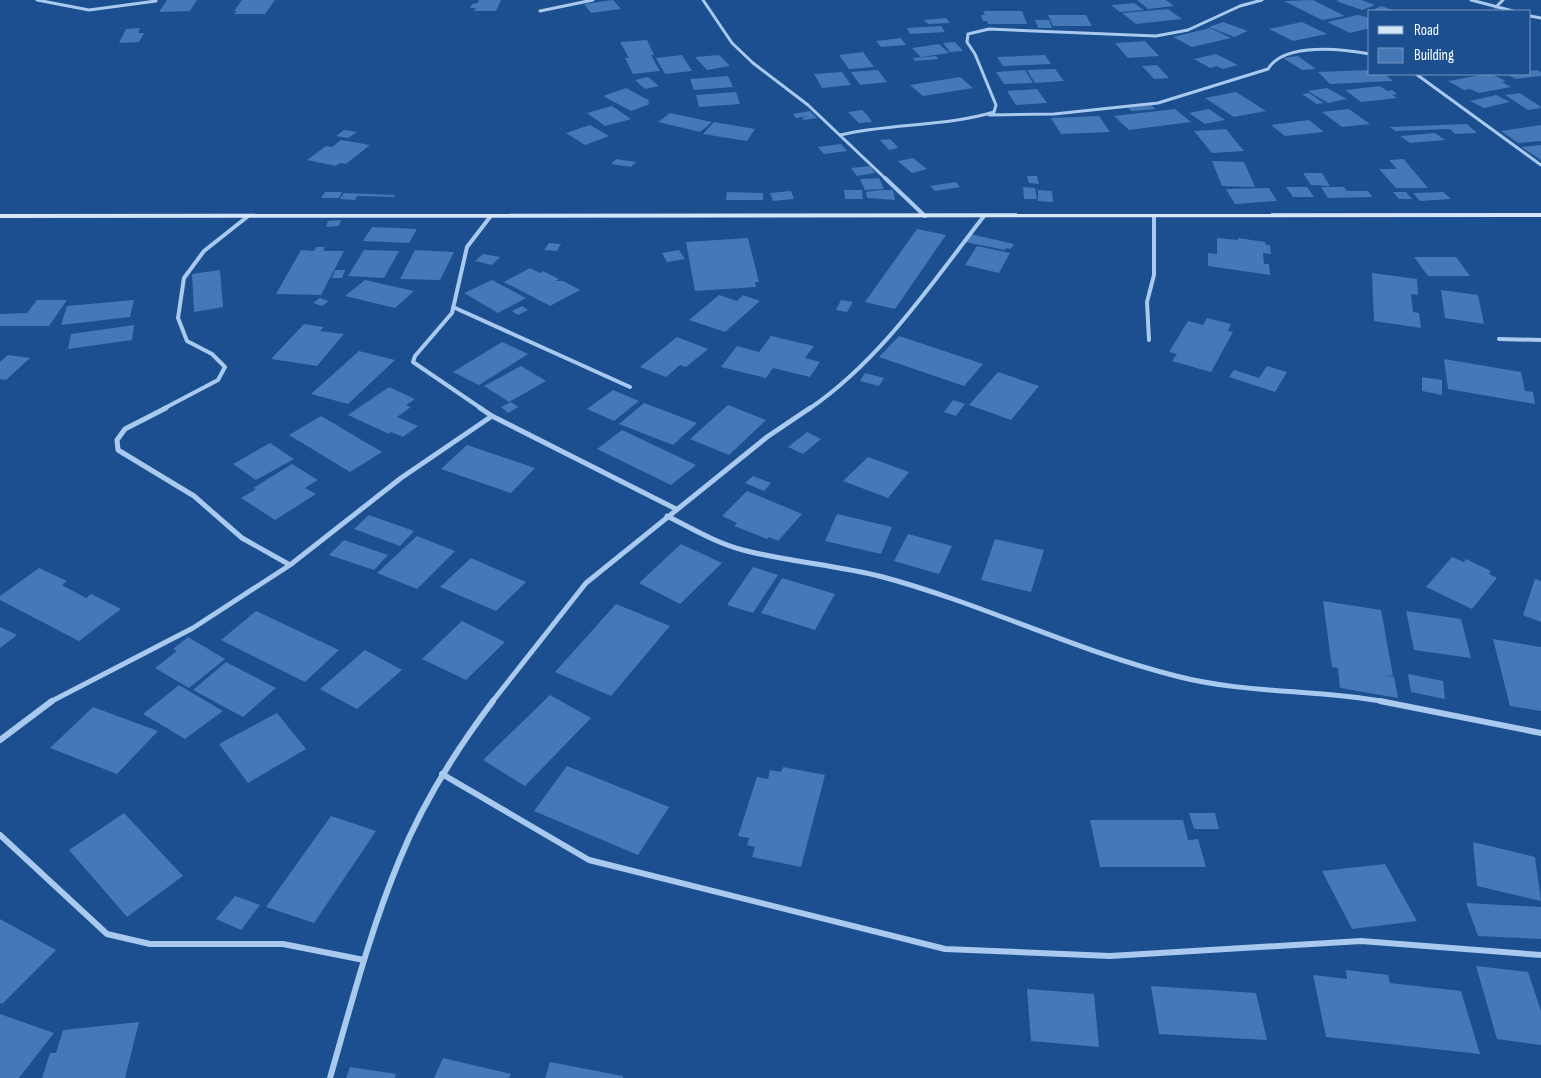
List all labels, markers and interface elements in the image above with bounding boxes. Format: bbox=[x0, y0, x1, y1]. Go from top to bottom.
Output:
legend bbox=[1368, 10, 1531, 75]
text: Road bbox=[1414, 21, 1439, 40]
text: Building bbox=[1414, 46, 1454, 65]

